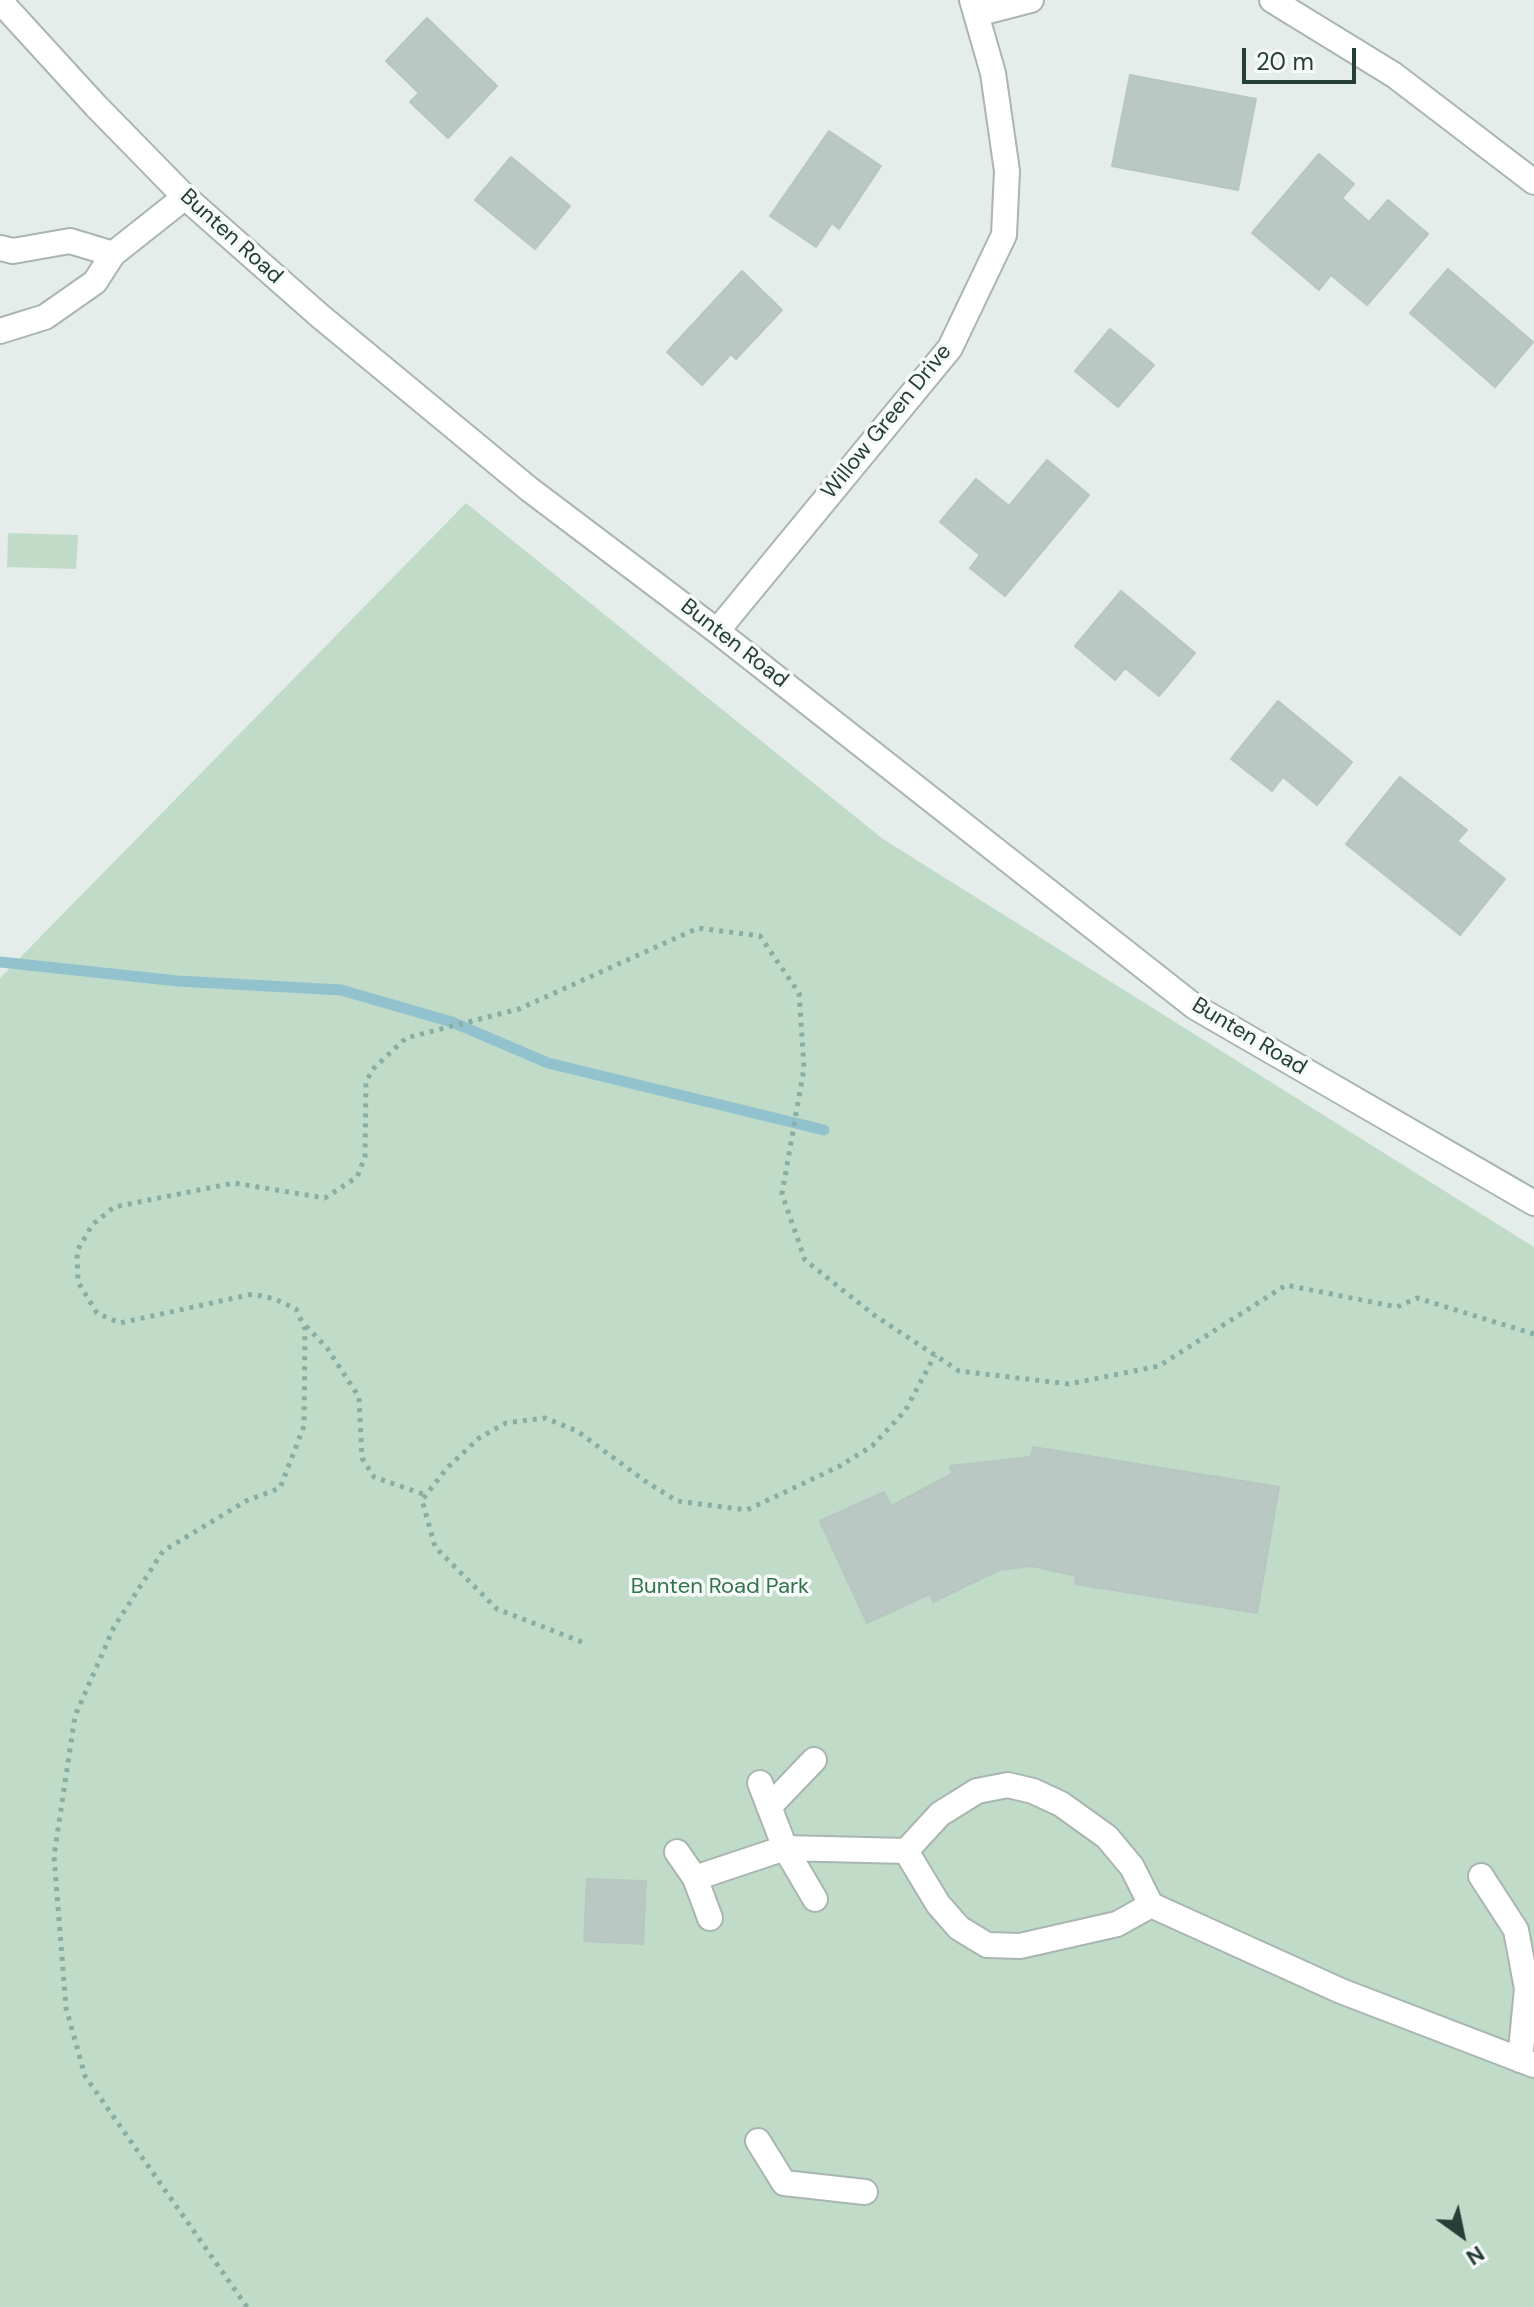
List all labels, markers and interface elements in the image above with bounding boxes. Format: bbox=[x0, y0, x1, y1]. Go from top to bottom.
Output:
scale bar bbox=[1246, 32, 1360, 82]
text: 20 m bbox=[1256, 46, 1314, 77]
street label: Bunten Road bbox=[174, 184, 288, 290]
street label: Willow Green Drive bbox=[816, 339, 958, 505]
street label: Bunten Road bbox=[675, 594, 793, 694]
street label: Bunten Road bbox=[1187, 992, 1311, 1082]
park label: Bunten Road Park bbox=[631, 1574, 809, 1600]
north arrow bbox=[1422, 2195, 1502, 2275]
text: N bbox=[1461, 2239, 1490, 2272]

